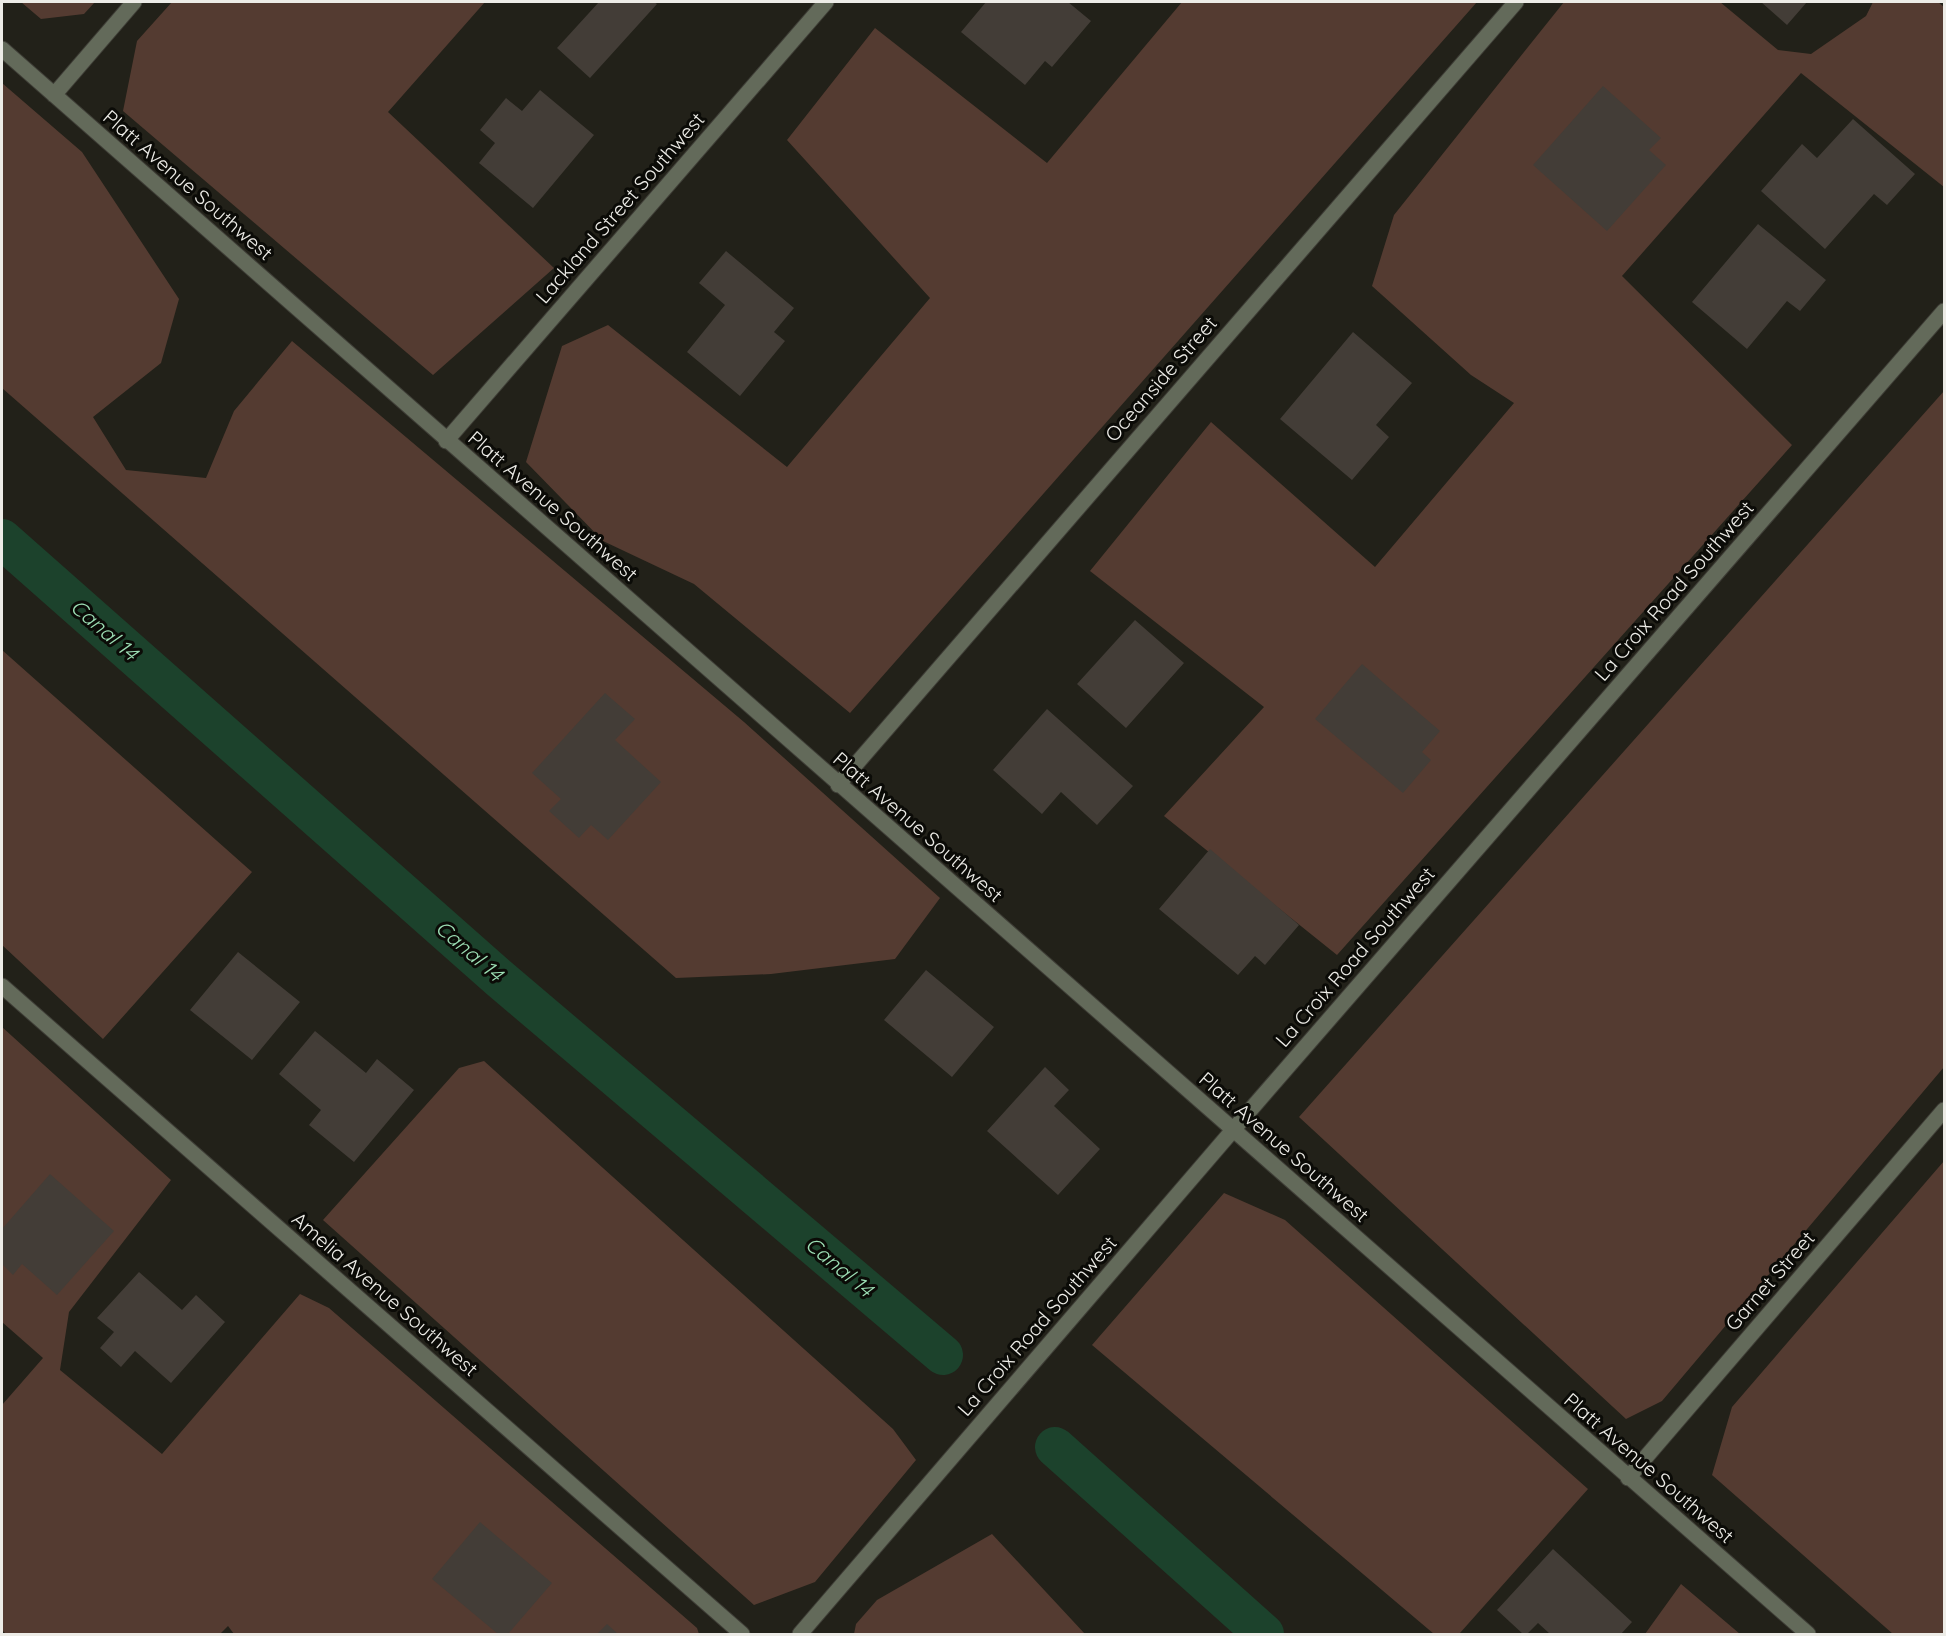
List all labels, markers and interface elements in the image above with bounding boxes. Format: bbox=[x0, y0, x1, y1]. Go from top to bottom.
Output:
street label: Platt Avenue Southwest bbox=[98, 104, 279, 265]
street label: Lackland Street Southwest bbox=[530, 107, 710, 308]
street label: Oceanside Street bbox=[1099, 311, 1222, 447]
street label: Platt Avenue Southwest bbox=[463, 425, 644, 586]
street label: La Croix Road Southwest bbox=[1589, 495, 1759, 686]
water label: Canal 14 bbox=[66, 593, 144, 666]
street label: Platt Avenue Southwest bbox=[828, 746, 1009, 907]
street label: La Croix Road Southwest bbox=[1270, 861, 1440, 1052]
water label: Canal 14 bbox=[431, 914, 509, 987]
street label: Platt Avenue Southwest bbox=[1194, 1066, 1375, 1227]
street label: Amelia Avenue Southwest bbox=[287, 1206, 484, 1381]
street label: Garnet Street bbox=[1720, 1226, 1820, 1336]
water label: Canal 14 bbox=[800, 1230, 880, 1303]
street label: La Croix Road Southwest bbox=[952, 1230, 1122, 1421]
street label: Platt Avenue Southwest bbox=[1559, 1387, 1740, 1548]

